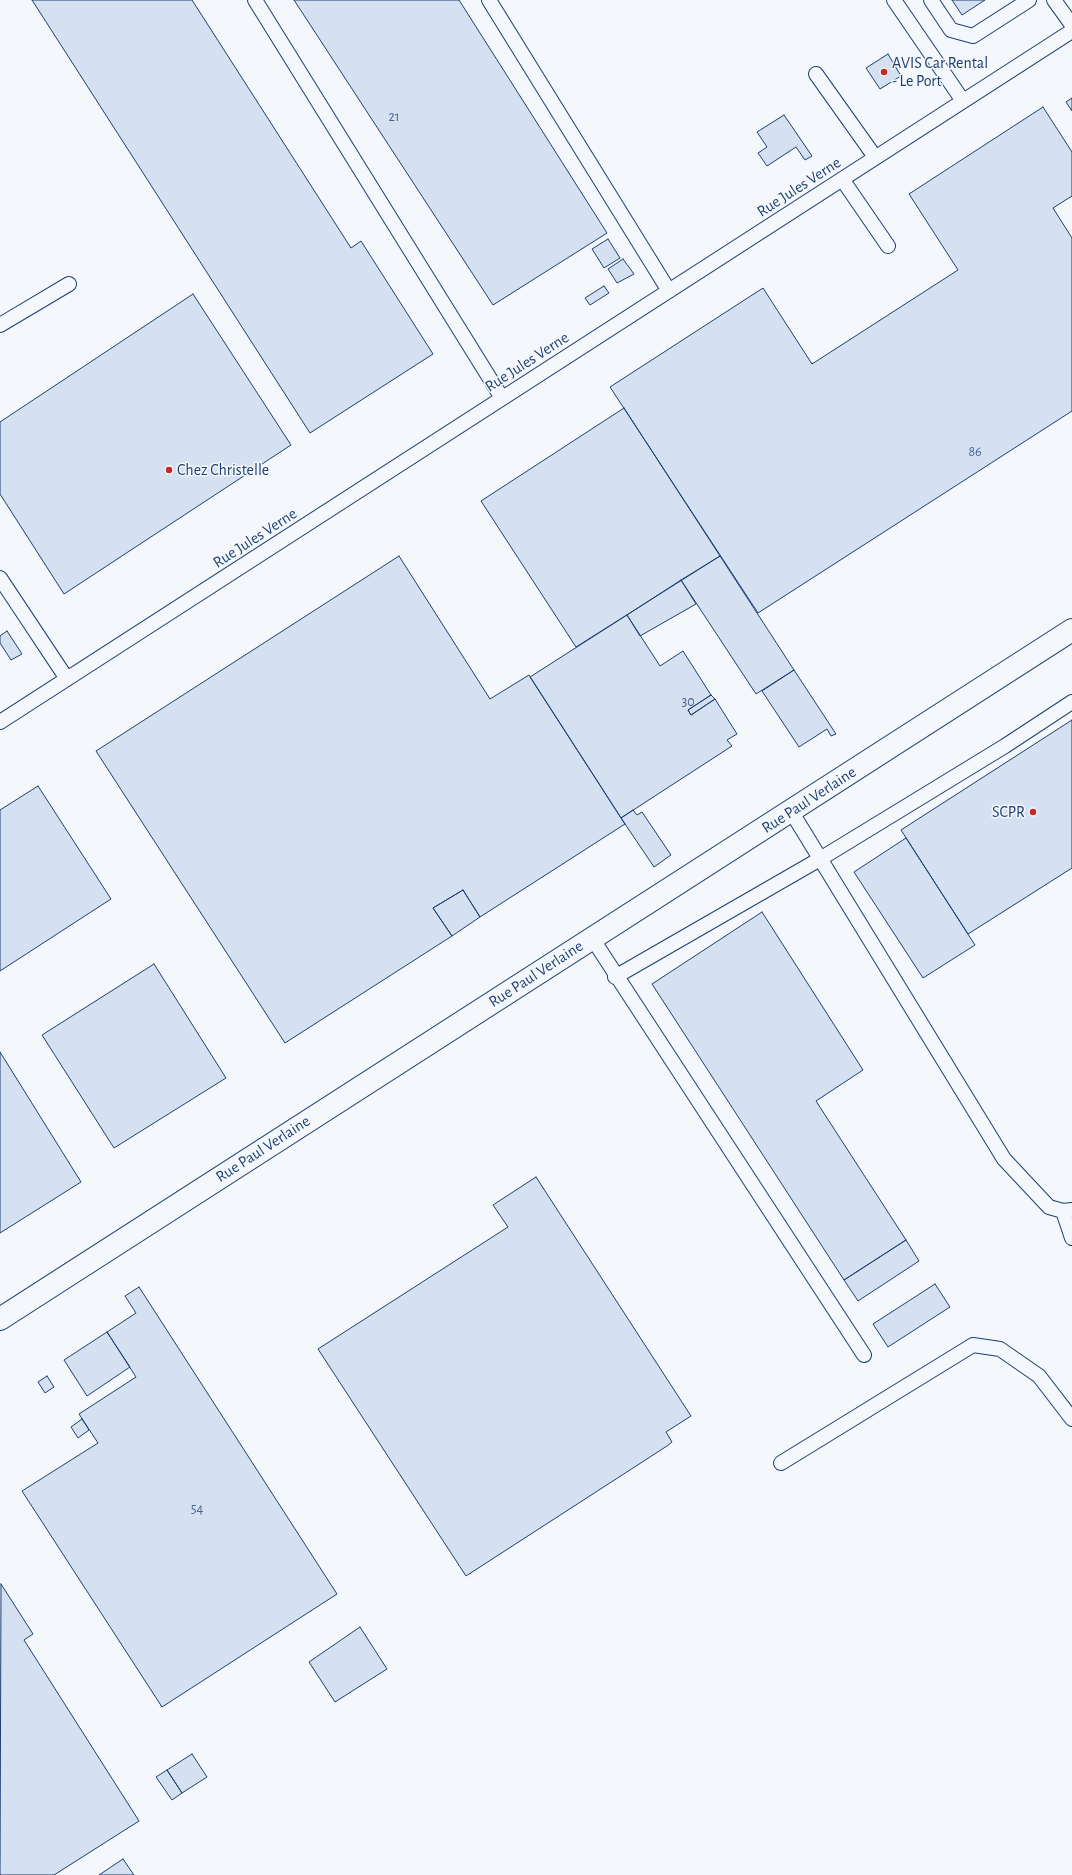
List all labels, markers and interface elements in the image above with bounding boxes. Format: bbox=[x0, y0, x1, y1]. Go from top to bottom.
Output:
place label: AVIS Car Rental - Le Port bbox=[892, 53, 988, 91]
marker: AVIS Car Rental - Le Port bbox=[879, 67, 889, 77]
house number: 21 bbox=[388, 109, 400, 125]
street label: Rue Jules Verne bbox=[753, 153, 845, 221]
street label: Rue Jules Verne bbox=[481, 328, 573, 396]
house number: 86 bbox=[968, 444, 982, 460]
place label: Chez Christelle bbox=[177, 460, 269, 480]
marker: Chez Christelle bbox=[164, 465, 174, 475]
street label: Rue Jules Verne bbox=[209, 504, 301, 572]
house number: 30 bbox=[681, 694, 695, 710]
street label: Rue Paul Verlaine bbox=[758, 762, 860, 838]
place label: SCPR bbox=[992, 802, 1025, 822]
marker: SCPR bbox=[1028, 807, 1038, 817]
street label: Rue Paul Verlaine bbox=[485, 936, 587, 1012]
street label: Rue Paul Verlaine bbox=[212, 1111, 314, 1187]
house number: 54 bbox=[191, 1501, 203, 1517]

